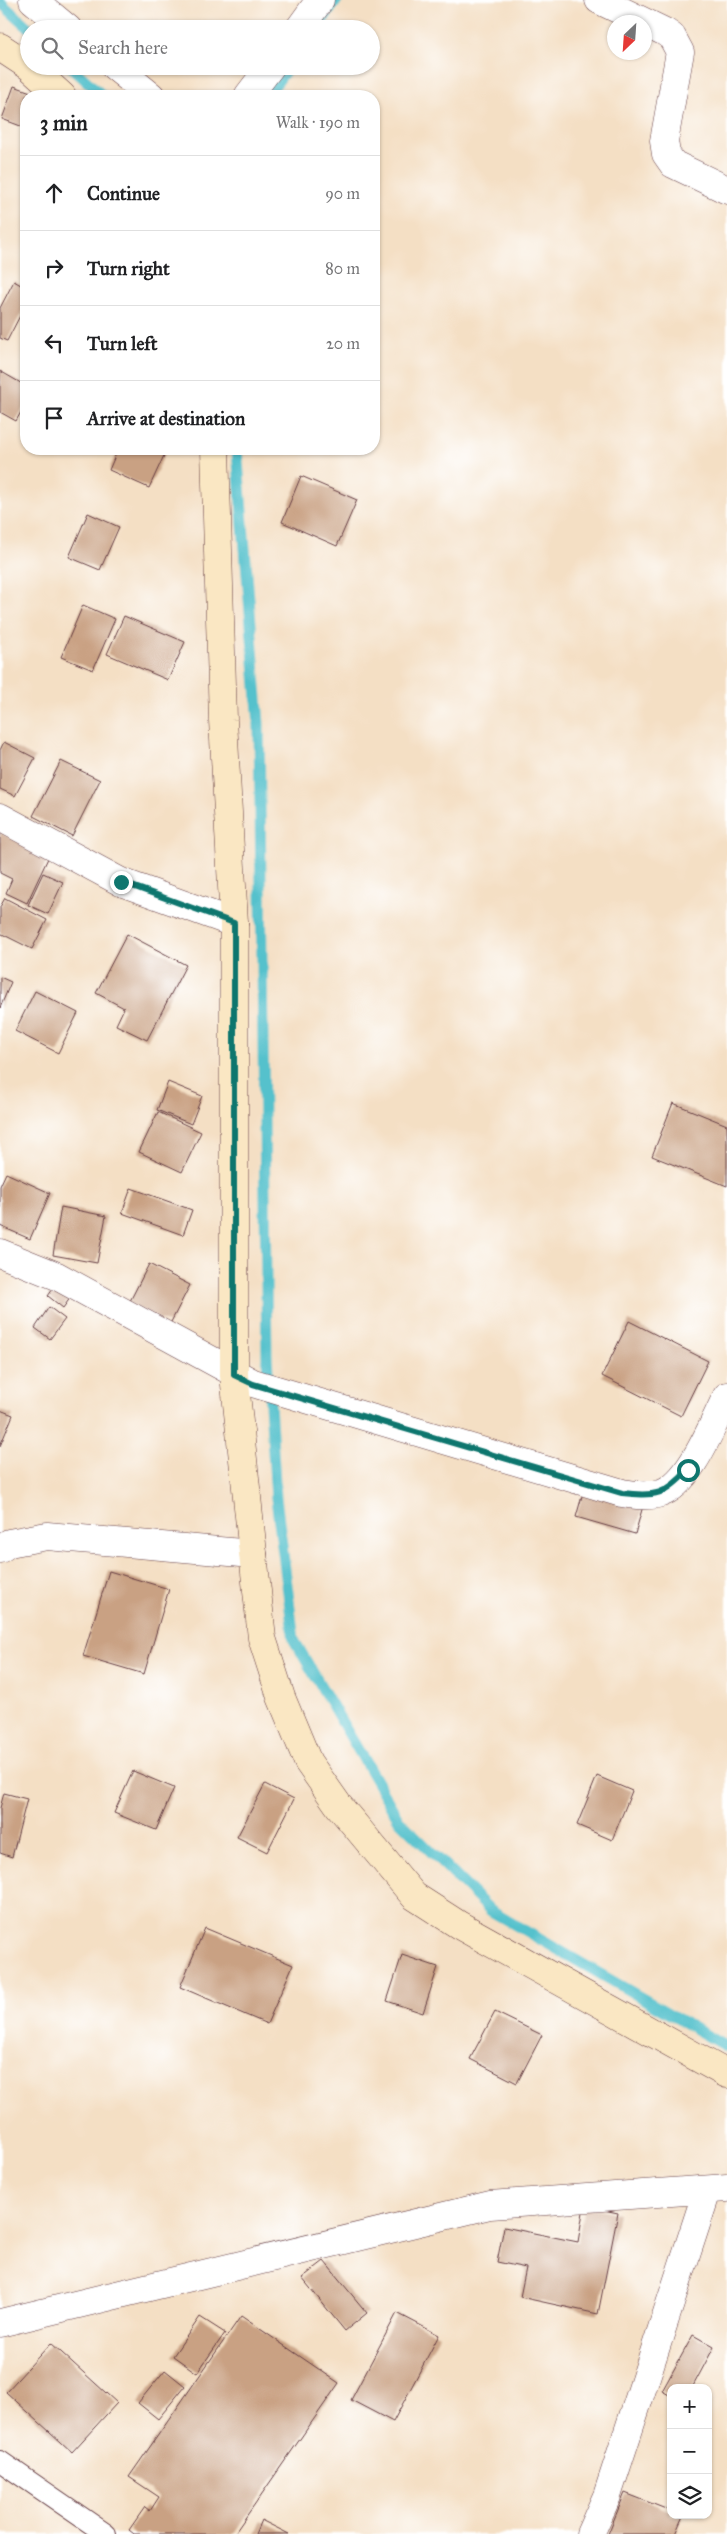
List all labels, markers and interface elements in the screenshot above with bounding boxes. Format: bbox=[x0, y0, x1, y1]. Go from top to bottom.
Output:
north arrow bbox=[607, 15, 652, 60]
search box bbox=[20, 20, 380, 75]
icon: search bbox=[38, 34, 66, 62]
text: Search here bbox=[78, 36, 168, 59]
text: 3 min bbox=[40, 110, 88, 136]
text: Walk · 190 m bbox=[276, 113, 360, 132]
icon: ahead bbox=[40, 179, 68, 207]
text: Continue bbox=[87, 182, 160, 205]
text: 90 m bbox=[325, 184, 360, 203]
icon: right bbox=[40, 254, 68, 282]
text: Turn right bbox=[87, 257, 170, 280]
text: 80 m bbox=[325, 259, 360, 278]
icon: left bbox=[40, 329, 68, 357]
text: Turn left bbox=[87, 332, 157, 355]
text: 20 m bbox=[326, 334, 360, 353]
icon: arrive bbox=[40, 404, 68, 432]
text: Arrive at destination bbox=[87, 407, 245, 430]
route end bbox=[110, 871, 133, 894]
route start bbox=[677, 1459, 700, 1482]
map controls bbox=[667, 2384, 712, 2519]
button: + bbox=[667, 2384, 712, 2429]
button: − bbox=[667, 2429, 712, 2474]
button: layers bbox=[667, 2474, 712, 2519]

